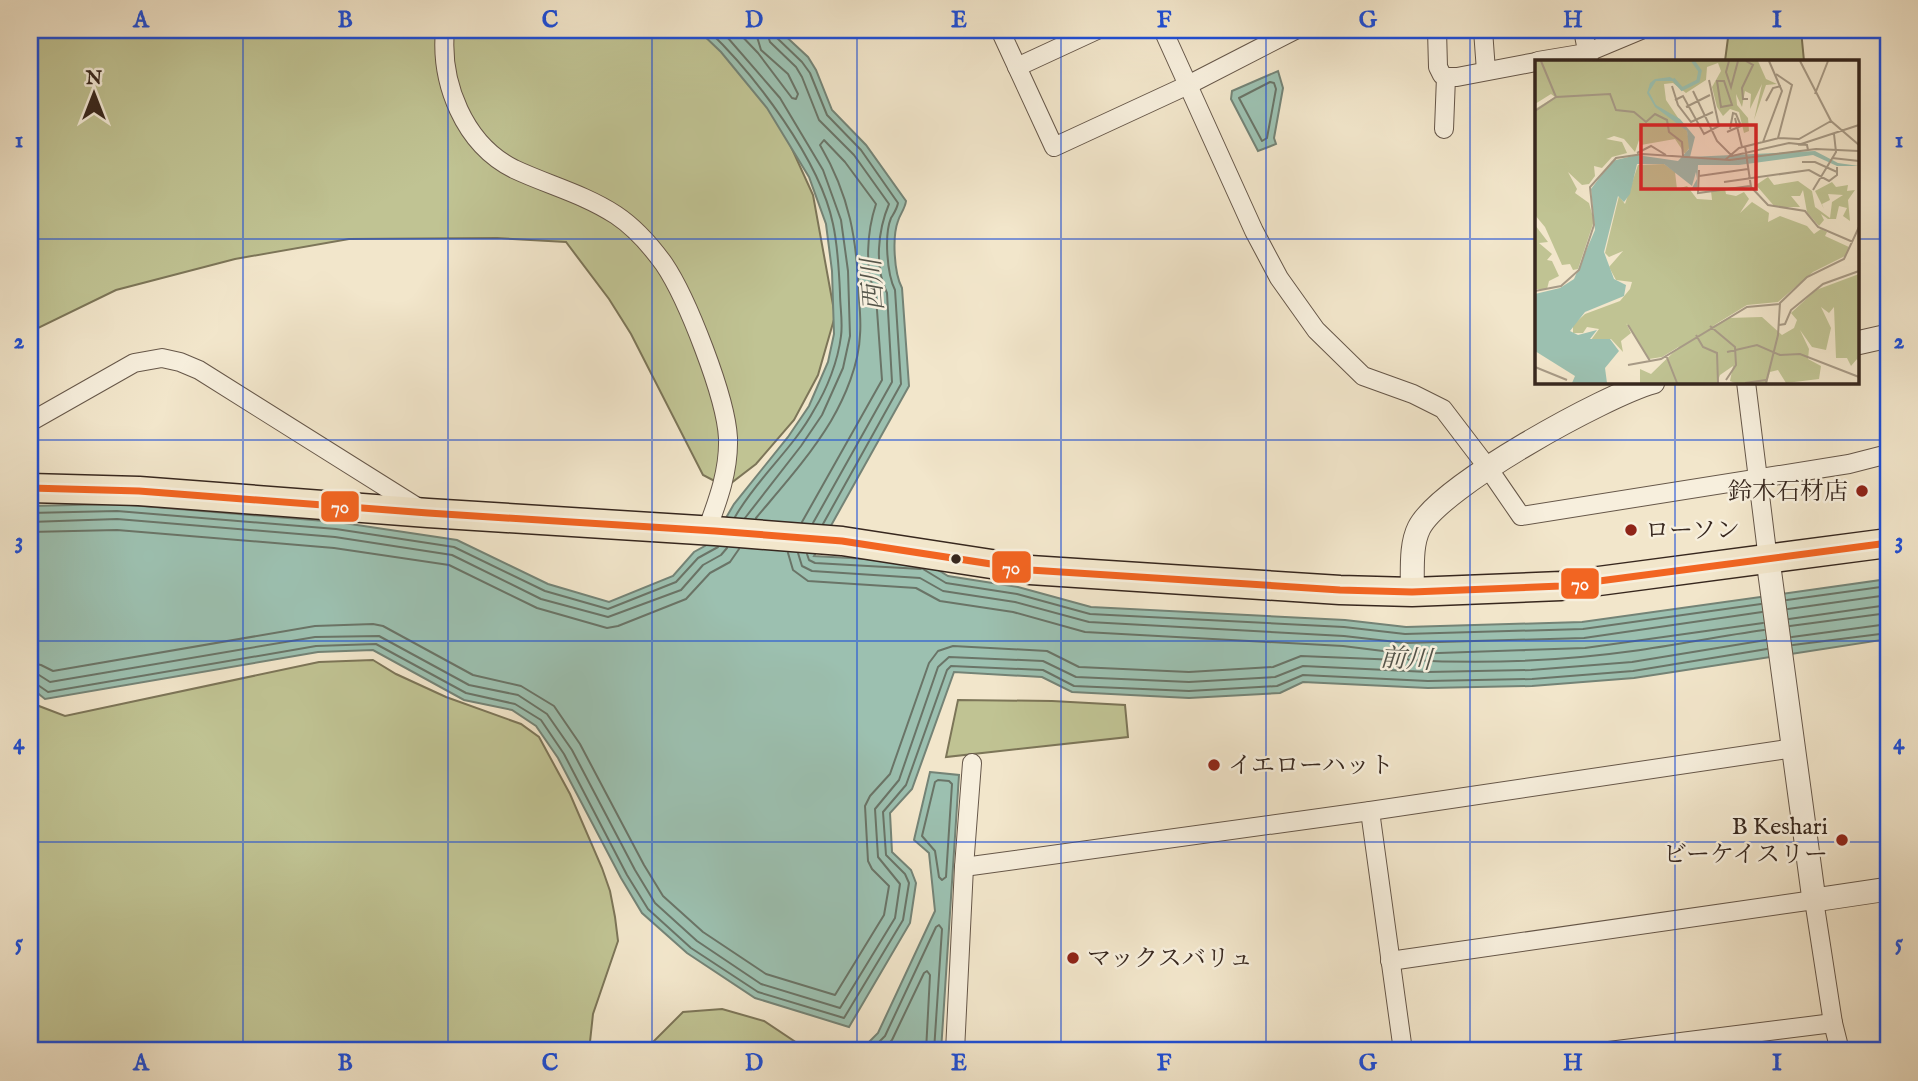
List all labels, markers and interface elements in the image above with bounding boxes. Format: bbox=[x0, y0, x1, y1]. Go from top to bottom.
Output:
text: A bbox=[132, 6, 150, 35]
text: B bbox=[337, 6, 353, 35]
text: C bbox=[542, 6, 559, 35]
text: D bbox=[745, 6, 763, 35]
text: E bbox=[951, 6, 967, 35]
text: F bbox=[1157, 6, 1172, 35]
text: G bbox=[1359, 6, 1378, 35]
text: H bbox=[1563, 6, 1583, 35]
text: I bbox=[1772, 6, 1782, 35]
north arrow bbox=[60, 60, 130, 130]
inset map bbox=[1535, 60, 1858, 383]
text: N bbox=[85, 67, 103, 91]
text: 1 bbox=[15, 126, 23, 155]
text: 1 bbox=[1895, 126, 1903, 155]
water label: 西川 bbox=[855, 255, 892, 312]
text: 2 bbox=[14, 327, 25, 356]
text: 2 bbox=[1894, 327, 1905, 356]
place label: 鈴木石材店 bbox=[1728, 477, 1848, 508]
marker: 鈴木石材店 bbox=[1854, 483, 1870, 499]
line badge: 70 bbox=[320, 490, 360, 523]
text: 70 bbox=[331, 496, 349, 520]
place label: ローソン bbox=[1645, 516, 1740, 547]
marker: ローソン bbox=[1623, 522, 1639, 538]
text: 3 bbox=[15, 527, 23, 556]
text: 3 bbox=[1895, 527, 1903, 556]
line badge: 70 bbox=[991, 550, 1032, 584]
unlabelled marker bbox=[949, 552, 963, 566]
text: 70 bbox=[1002, 557, 1020, 581]
line badge: 70 bbox=[1560, 567, 1600, 600]
text: 70 bbox=[1571, 573, 1589, 597]
water label: 前川 bbox=[1379, 642, 1436, 677]
text: 4 bbox=[13, 728, 25, 757]
text: 4 bbox=[1893, 728, 1905, 757]
place label: イエローハット bbox=[1228, 751, 1394, 782]
marker: イエローハット bbox=[1206, 757, 1222, 773]
place label: B Keshari ビーケイスリー bbox=[1663, 812, 1828, 871]
marker: B Keshari ビーケイスリー bbox=[1834, 832, 1850, 848]
text: 5 bbox=[15, 929, 24, 958]
text: 5 bbox=[1895, 929, 1904, 958]
place label: マックスバリュ bbox=[1087, 944, 1253, 975]
marker: マックスバリュ bbox=[1065, 950, 1081, 966]
text: A bbox=[132, 1049, 150, 1078]
text: B bbox=[337, 1049, 353, 1078]
text: C bbox=[542, 1049, 559, 1078]
text: D bbox=[745, 1049, 763, 1078]
text: E bbox=[951, 1049, 967, 1078]
text: F bbox=[1157, 1049, 1172, 1078]
text: G bbox=[1359, 1049, 1378, 1078]
text: H bbox=[1563, 1049, 1583, 1078]
text: I bbox=[1772, 1049, 1782, 1078]

